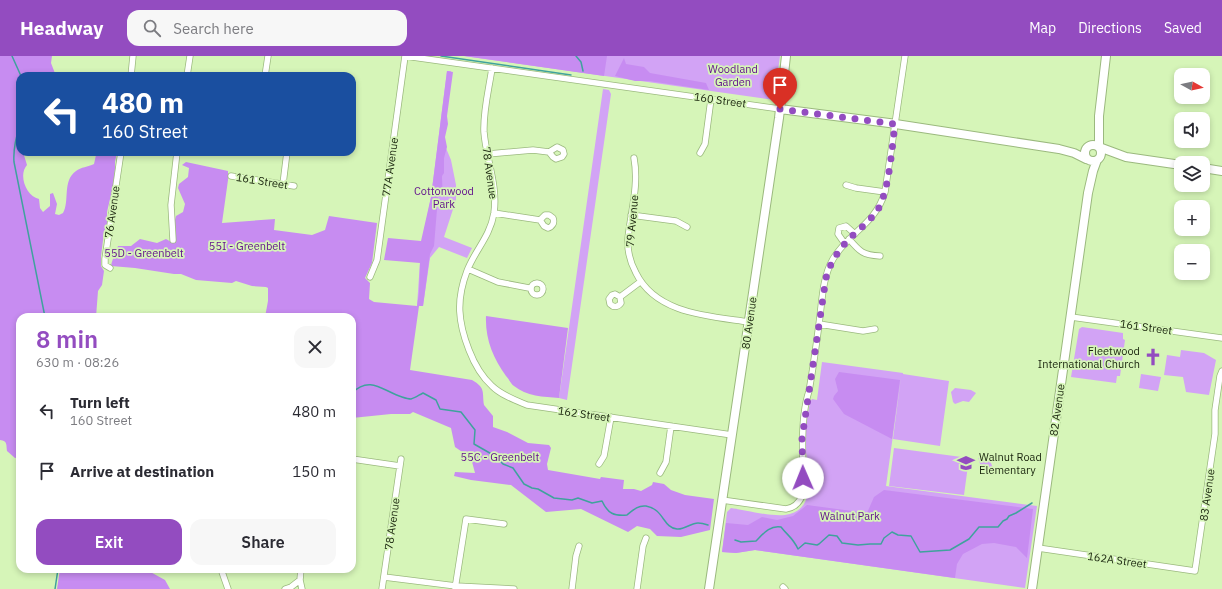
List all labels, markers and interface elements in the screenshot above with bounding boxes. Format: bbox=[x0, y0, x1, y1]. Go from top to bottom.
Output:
search box bbox=[127, 10, 407, 46]
text: Headway bbox=[20, 16, 103, 40]
icon: search bbox=[141, 17, 163, 39]
text: Search here bbox=[173, 19, 254, 38]
text: Map bbox=[1029, 19, 1056, 37]
text: Directions bbox=[1078, 19, 1142, 37]
text: Saved bbox=[1164, 19, 1202, 37]
park label: Woodland Garden bbox=[708, 62, 758, 89]
pin bbox=[763, 68, 797, 109]
north arrow bbox=[1174, 68, 1210, 104]
map controls bbox=[1174, 68, 1210, 280]
icon: arrive bbox=[769, 74, 791, 96]
text: 480 m bbox=[102, 84, 184, 121]
icon: left bbox=[36, 88, 88, 140]
street label: 160 Street bbox=[693, 89, 747, 111]
button: sound bbox=[1174, 112, 1210, 148]
text: 160 Street bbox=[102, 120, 188, 143]
street label: 77A Avenue bbox=[379, 137, 401, 197]
street label: 78 Avenue bbox=[479, 146, 501, 200]
button: layers bbox=[1174, 156, 1210, 192]
street label: 161 Street bbox=[235, 170, 289, 192]
park label: Cottonwood Park bbox=[414, 184, 474, 211]
street label: 76 Avenue bbox=[101, 185, 123, 239]
street label: 79 Avenue bbox=[623, 194, 641, 248]
button: + bbox=[1174, 200, 1210, 236]
park label: 55I - Greenbelt bbox=[209, 239, 285, 253]
button: − bbox=[1174, 244, 1210, 280]
park label: 55D - Greenbelt bbox=[104, 246, 184, 260]
street label: 80 Avenue bbox=[738, 296, 760, 350]
street label: 161 Street bbox=[1119, 316, 1173, 338]
text: 8 min bbox=[36, 323, 98, 355]
button: close bbox=[294, 326, 336, 368]
place label: Fleetwood International Church bbox=[1038, 344, 1140, 371]
church icon: Fleetwood International Church bbox=[1143, 347, 1163, 367]
text: 630 m · 08:26 bbox=[36, 354, 119, 371]
street label: 82 Avenue bbox=[1046, 383, 1068, 437]
text: Turn left bbox=[70, 393, 130, 412]
icon: left bbox=[36, 400, 58, 422]
text: 480 m bbox=[292, 402, 336, 421]
street label: 162 Street bbox=[557, 403, 611, 425]
text: 160 Street bbox=[70, 412, 132, 429]
park label: 55C - Greenbelt bbox=[461, 450, 540, 464]
place label: Walnut Road Elementary bbox=[979, 450, 1042, 477]
school or university icon: Walnut Road Elementary bbox=[956, 453, 976, 473]
position arrow bbox=[782, 457, 824, 499]
icon: arrive bbox=[36, 460, 58, 482]
text: Arrive at destination bbox=[70, 462, 214, 481]
text: 150 m bbox=[292, 462, 336, 481]
street label: 83 Avenue bbox=[1196, 468, 1218, 522]
street label: 78 Avenue bbox=[381, 497, 403, 551]
park label: Walnut Park bbox=[820, 509, 880, 523]
button: Exit bbox=[36, 519, 182, 565]
button: Share bbox=[190, 519, 336, 565]
street label: 162A Street bbox=[1087, 549, 1148, 571]

